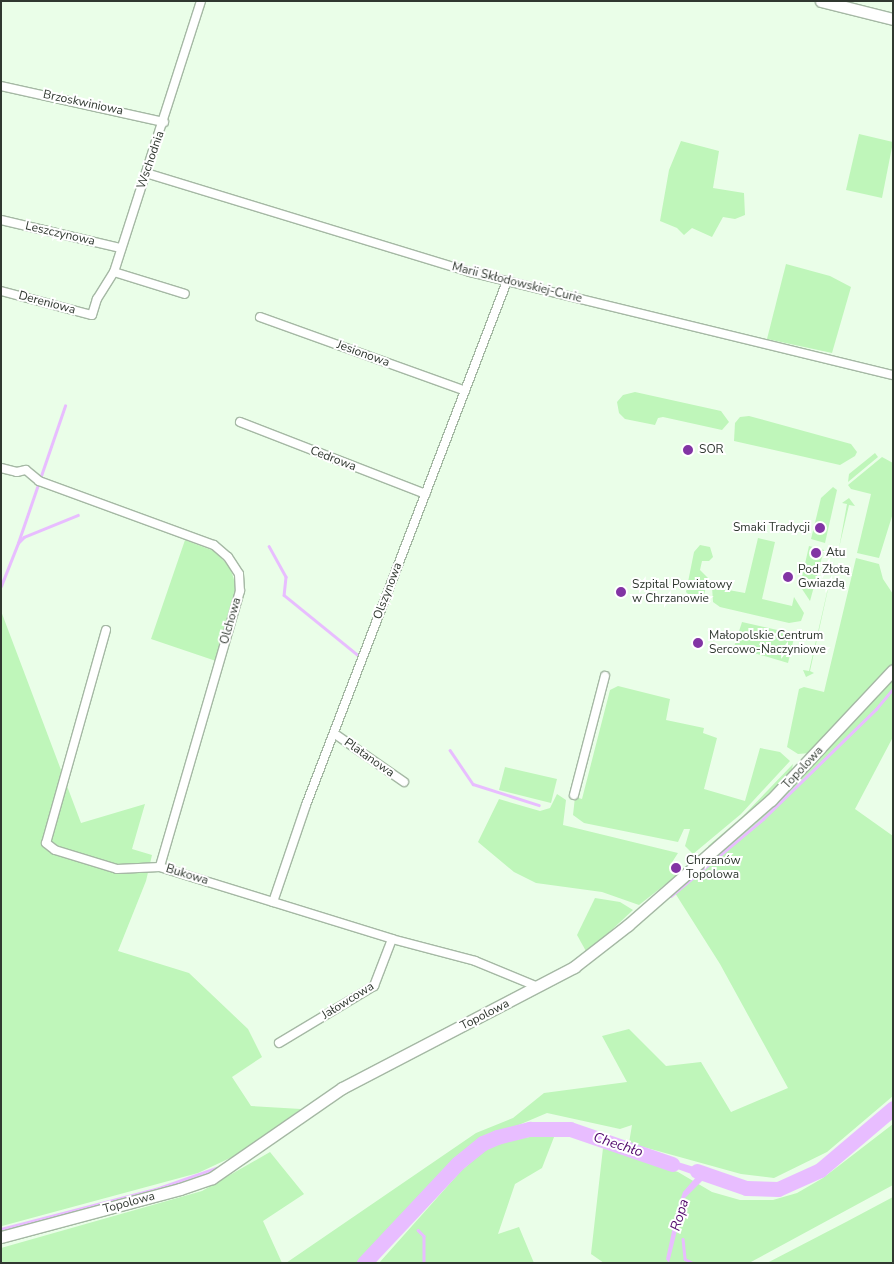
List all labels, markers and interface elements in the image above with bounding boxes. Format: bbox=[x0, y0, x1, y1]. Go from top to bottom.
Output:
street label: Brzoskwiniowa bbox=[42, 87, 124, 119]
street label: Wschodnia bbox=[134, 129, 168, 191]
street label: Leszczynowa bbox=[24, 219, 96, 249]
street label: Marii Skłodowskiej-Curie bbox=[450, 260, 584, 306]
street label: Dereniowa bbox=[17, 288, 77, 318]
street label: Jesionowa bbox=[335, 338, 391, 370]
marker: SOR bbox=[681, 443, 695, 457]
place label: SOR bbox=[699, 443, 724, 457]
street label: Cedrowa bbox=[308, 444, 358, 474]
place label: Smaki Tradycji bbox=[733, 521, 810, 535]
marker: Smaki Tradycji bbox=[814, 522, 826, 534]
place label: Atu bbox=[826, 546, 846, 560]
marker: Atu bbox=[810, 547, 822, 559]
street label: Olszynowa bbox=[371, 561, 405, 621]
place label: Pod Złotą Gwiazdą bbox=[798, 563, 850, 591]
marker: Pod Złotą Gwiazdą bbox=[782, 571, 794, 583]
place label: Szpital Powiatowy w Chrzanowie bbox=[632, 578, 732, 606]
marker: Szpital Powiatowy w Chrzanowie bbox=[614, 585, 628, 599]
street label: Olchowa bbox=[217, 596, 245, 646]
place label: Małopolskie Centrum Sercowo-Naczyniowe bbox=[709, 629, 826, 657]
marker: Małopolskie Centrum Sercowo-Naczyniowe bbox=[691, 636, 705, 650]
street label: Platanowa bbox=[341, 736, 397, 780]
street label: Topolowa bbox=[780, 744, 826, 792]
place label: Chrzanów Topolowa bbox=[686, 854, 741, 882]
street label: Bukowa bbox=[164, 862, 210, 888]
marker: Chrzanów Topolowa bbox=[670, 862, 682, 874]
street label: Jałowcowa bbox=[319, 979, 377, 1023]
street label: Topolowa bbox=[458, 997, 512, 1033]
water label: Chechło bbox=[591, 1129, 645, 1161]
street label: Topolowa bbox=[102, 1189, 156, 1217]
water label: Ropa bbox=[667, 1197, 693, 1233]

